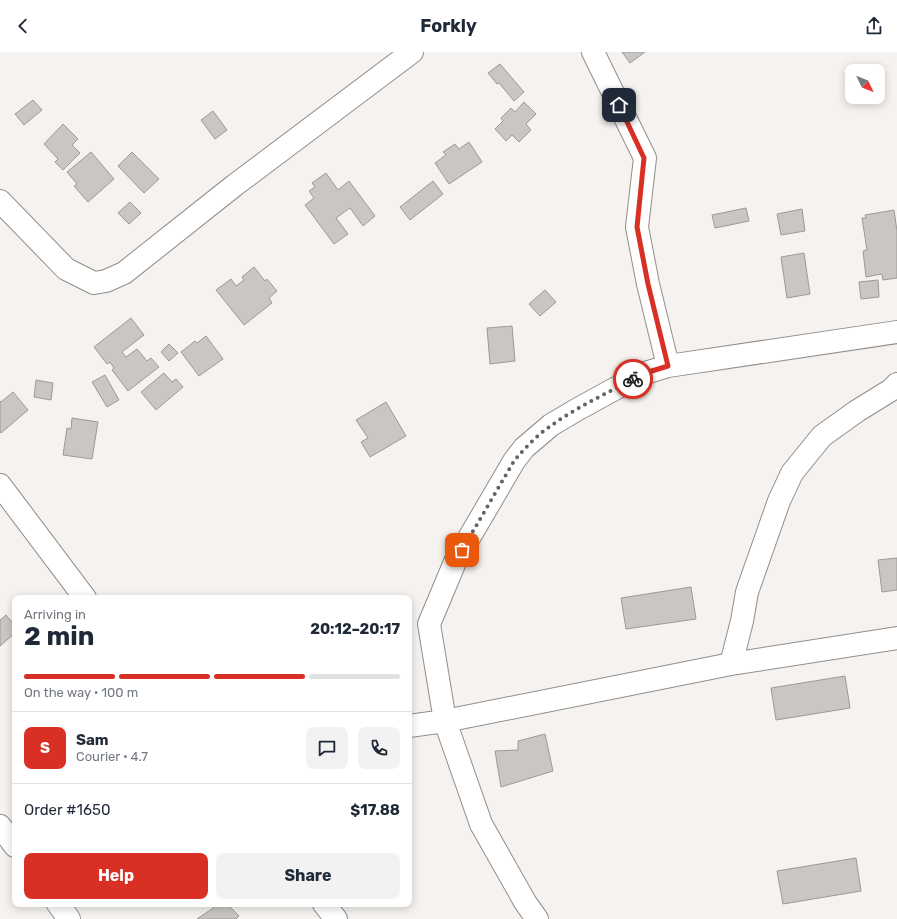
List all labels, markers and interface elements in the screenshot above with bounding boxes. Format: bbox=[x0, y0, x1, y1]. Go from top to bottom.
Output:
icon: back bbox=[12, 15, 34, 37]
text: Forkly bbox=[420, 15, 477, 37]
icon: share bbox=[863, 15, 885, 37]
north arrow bbox=[845, 64, 885, 104]
map controls bbox=[845, 64, 885, 104]
pin bbox=[602, 88, 636, 122]
icon: home bbox=[608, 94, 630, 116]
courier bbox=[613, 359, 653, 399]
icon: bike bbox=[622, 368, 644, 390]
pin bbox=[445, 533, 479, 567]
icon: bag bbox=[451, 539, 473, 561]
text: Arriving in bbox=[24, 607, 86, 622]
text: 20:12–20:17 bbox=[310, 620, 400, 638]
text: 2 min bbox=[24, 621, 94, 652]
text: On the way · 100 m bbox=[24, 685, 138, 700]
button: chat bbox=[306, 727, 348, 769]
button: phone bbox=[358, 727, 400, 769]
text: Sam bbox=[76, 731, 109, 749]
text: S bbox=[40, 739, 50, 757]
text: Courier · 4.7 bbox=[76, 749, 148, 764]
text: Order #1650 bbox=[24, 801, 110, 819]
text: $17.88 bbox=[350, 801, 400, 819]
button: Help bbox=[24, 853, 208, 899]
button: Share bbox=[216, 853, 400, 899]

